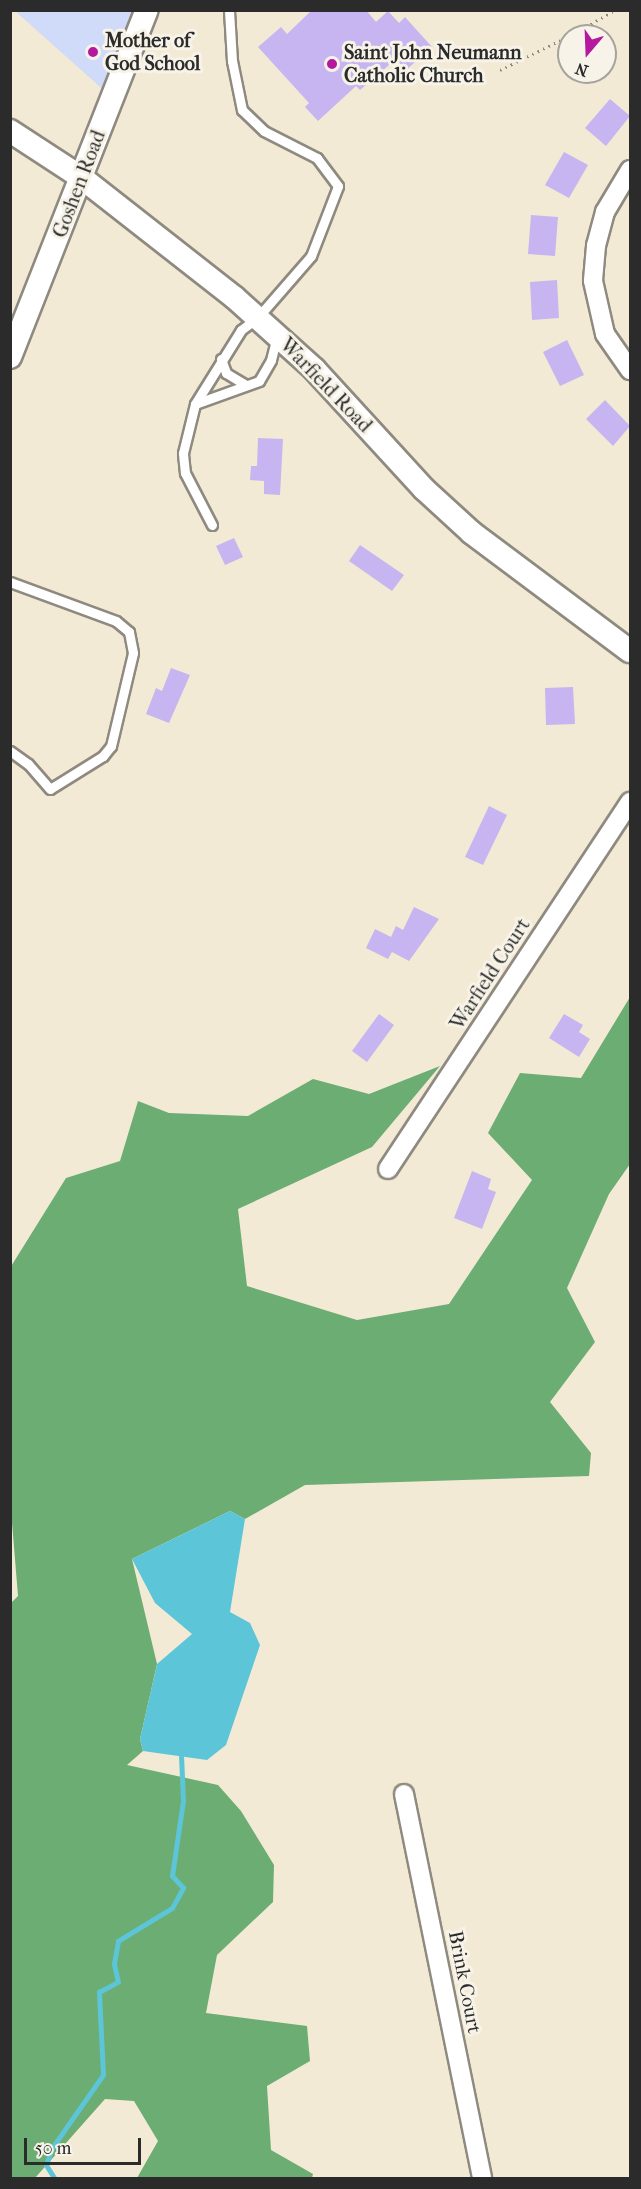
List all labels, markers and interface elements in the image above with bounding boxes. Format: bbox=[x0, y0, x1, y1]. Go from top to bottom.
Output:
north arrow bbox=[557, 24, 617, 84]
place label: Mother of God School bbox=[105, 28, 200, 75]
place label: Saint John Neumann Catholic Church bbox=[344, 40, 522, 87]
marker: Mother of God School bbox=[86, 45, 100, 59]
marker: Saint John Neumann Catholic Church bbox=[325, 57, 339, 71]
text: N bbox=[573, 59, 590, 81]
street label: Goshen Road bbox=[48, 127, 110, 241]
street label: Warfield Road bbox=[275, 333, 377, 437]
street label: Warfield Court bbox=[445, 914, 535, 1034]
street label: Brink Court bbox=[443, 1929, 487, 2035]
scale bar bbox=[27, 2126, 144, 2164]
text: 50 m bbox=[35, 2138, 71, 2159]

